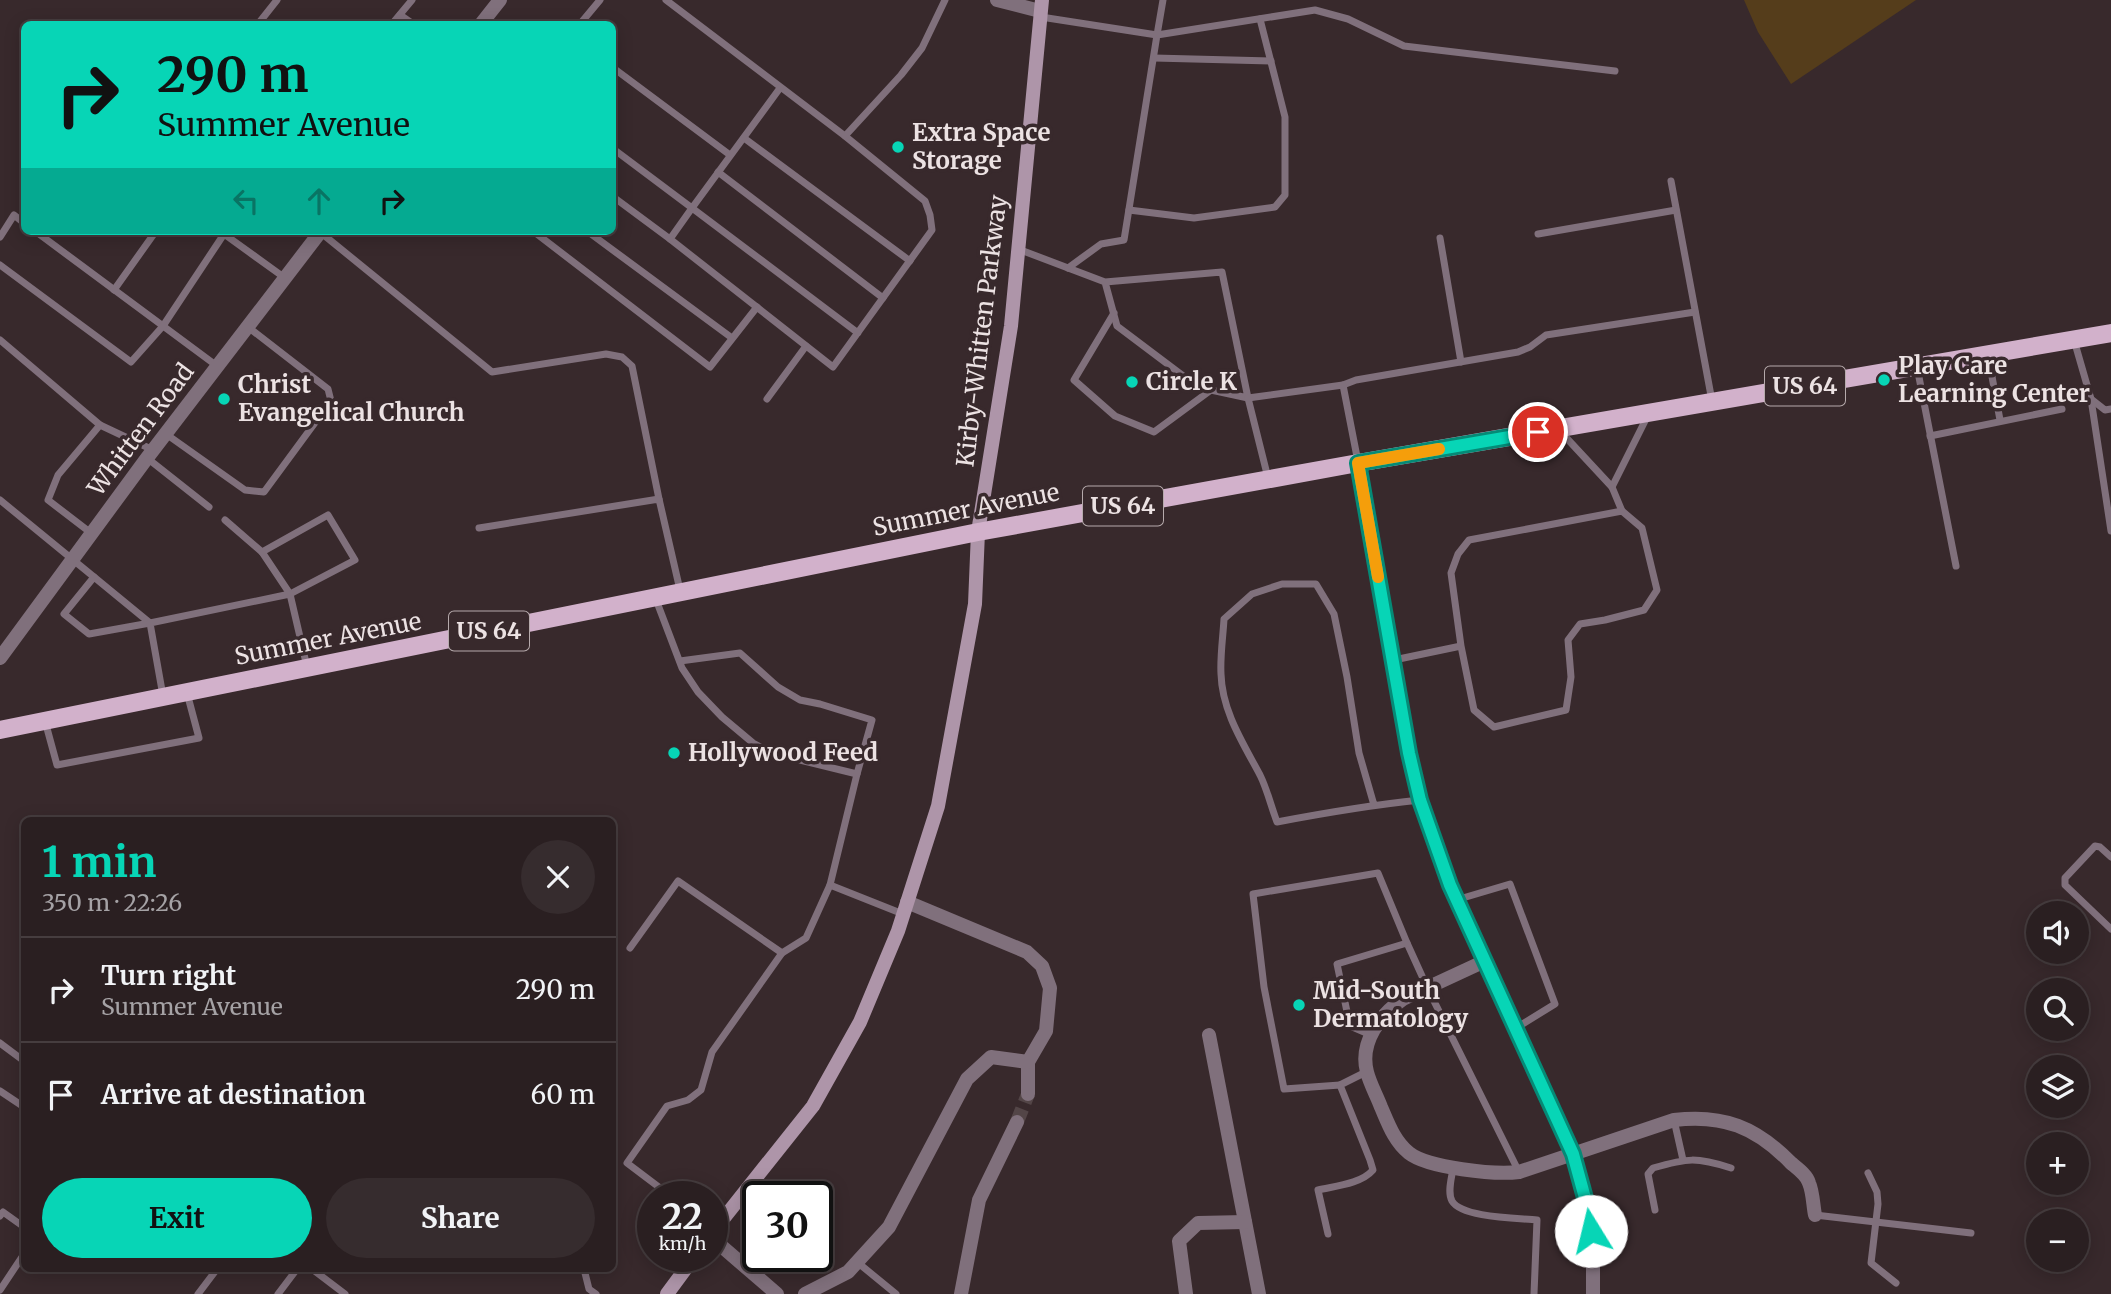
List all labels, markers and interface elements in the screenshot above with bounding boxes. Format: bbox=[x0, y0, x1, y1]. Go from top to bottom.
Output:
text: 290 m bbox=[157, 44, 309, 105]
icon: right bbox=[42, 49, 133, 140]
text: Summer Avenue bbox=[157, 105, 410, 145]
place label: Extra Space Storage bbox=[912, 117, 1050, 176]
marker: Extra Space Storage bbox=[890, 139, 906, 155]
icon: left bbox=[227, 182, 265, 220]
icon: ahead bbox=[300, 182, 338, 220]
icon: right bbox=[373, 182, 411, 220]
street label: Kirby-Whitten Parkway bbox=[949, 193, 1014, 469]
place label: Play Care Learning Center bbox=[1898, 350, 2090, 409]
street label: Whitten Road bbox=[80, 357, 201, 503]
place label: Circle K bbox=[1146, 366, 1237, 397]
road number: US 64 bbox=[1765, 366, 1845, 406]
place label: Christ Evangelical Church bbox=[238, 369, 464, 428]
marker: Play Care Learning Center bbox=[1876, 372, 1892, 388]
marker: Circle K bbox=[1124, 374, 1140, 390]
marker: Christ Evangelical Church bbox=[216, 391, 232, 407]
pin bbox=[1508, 402, 1568, 462]
icon: arrive bbox=[1519, 413, 1557, 451]
street label: Summer Avenue bbox=[870, 476, 1062, 543]
road number: US 64 bbox=[1083, 486, 1163, 526]
street label: Summer Avenue bbox=[232, 605, 424, 672]
road number: US 64 bbox=[449, 611, 529, 650]
place label: Hollywood Feed bbox=[688, 737, 878, 768]
marker: Hollywood Feed bbox=[666, 745, 682, 761]
text: 1 min bbox=[42, 836, 156, 888]
button: close bbox=[521, 840, 595, 914]
text: 350 m · 22:26 bbox=[42, 888, 182, 917]
map controls bbox=[2026, 901, 2089, 1272]
button: sound bbox=[2026, 901, 2089, 964]
text: Turn right bbox=[101, 959, 236, 992]
icon: right bbox=[42, 971, 80, 1009]
text: 290 m bbox=[516, 973, 595, 1006]
place label: Mid-South Dermatology bbox=[1313, 975, 1469, 1034]
button: search bbox=[2026, 978, 2089, 1041]
text: Summer Avenue bbox=[101, 992, 283, 1021]
marker: Mid-South Dermatology bbox=[1291, 997, 1307, 1013]
button: layers bbox=[2026, 1055, 2089, 1118]
icon: arrive bbox=[42, 1076, 80, 1114]
text: Arrive at destination bbox=[101, 1078, 366, 1111]
text: 60 m bbox=[531, 1078, 595, 1111]
button: + bbox=[2026, 1132, 2089, 1195]
button: Exit bbox=[42, 1178, 312, 1258]
button: Share bbox=[326, 1178, 595, 1258]
speed limit sign: 30 bbox=[742, 1181, 833, 1272]
position arrow bbox=[1554, 1194, 1628, 1268]
text: 22 bbox=[662, 1195, 703, 1239]
button: − bbox=[2026, 1209, 2089, 1272]
text: km/h bbox=[659, 1232, 706, 1255]

